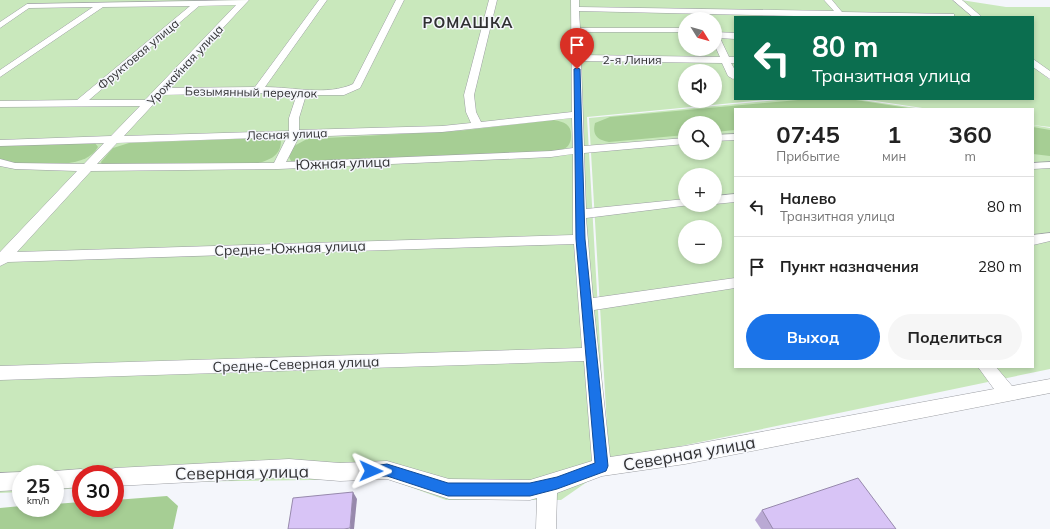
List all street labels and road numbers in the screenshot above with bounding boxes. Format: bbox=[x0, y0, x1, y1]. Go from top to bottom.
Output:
street label: Фруктовая улица bbox=[94, 16, 182, 92]
street label: Урожайная улица bbox=[143, 21, 226, 109]
street label: 2-я Линия bbox=[602, 52, 662, 67]
street label: Безымянный переулок bbox=[185, 83, 318, 101]
street label: Лесная улица bbox=[246, 125, 328, 143]
street label: Южная улица bbox=[295, 152, 391, 174]
street label: Средне-Южная улица bbox=[214, 236, 366, 260]
street label: Средне-Северная улица bbox=[212, 352, 380, 376]
street label: Северная улица bbox=[621, 431, 757, 476]
street label: Северная улица bbox=[175, 460, 309, 485]

